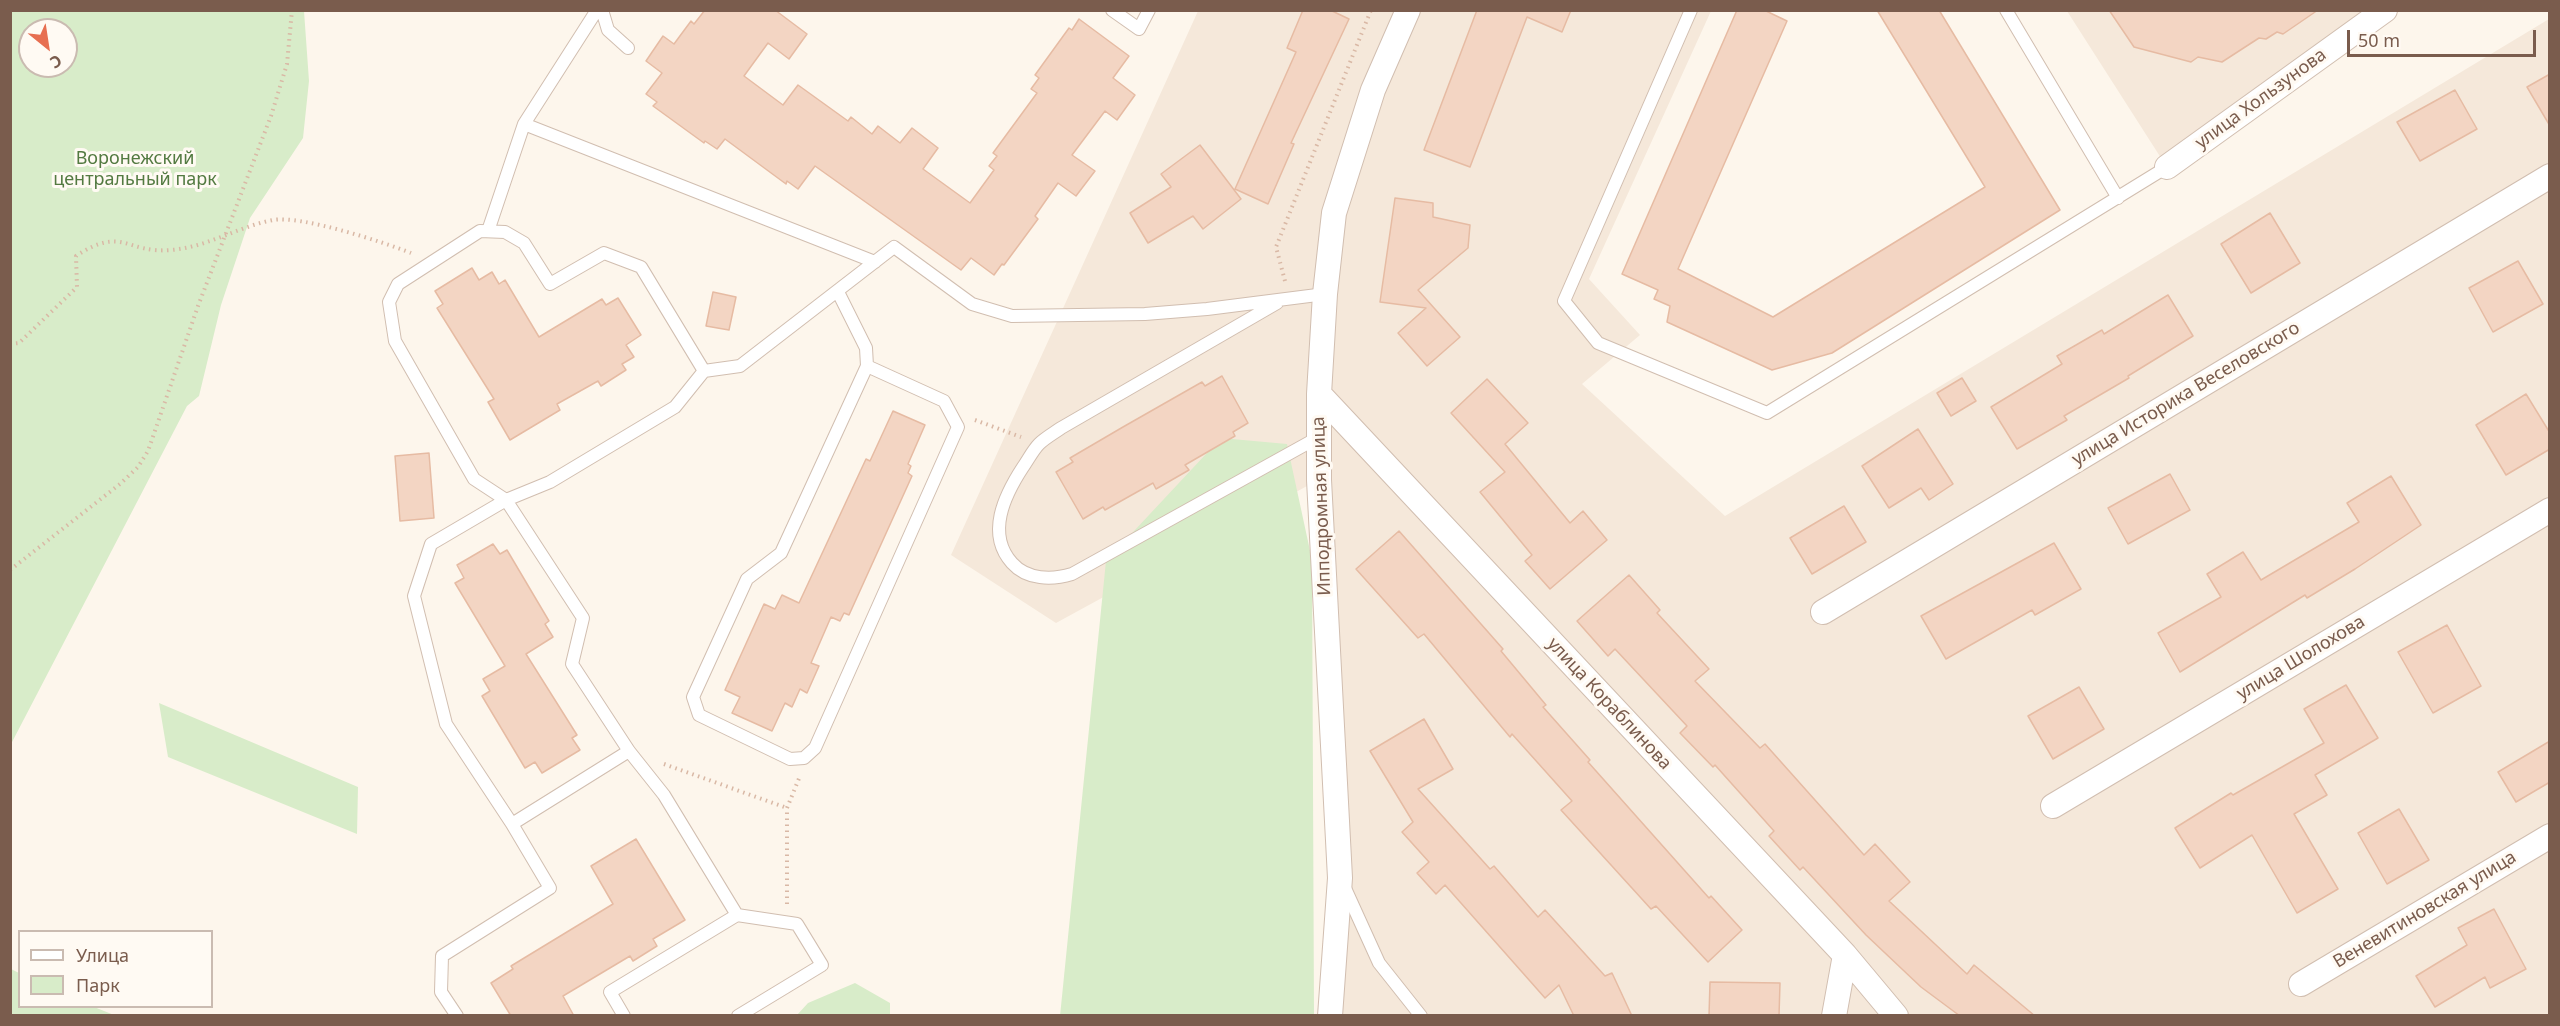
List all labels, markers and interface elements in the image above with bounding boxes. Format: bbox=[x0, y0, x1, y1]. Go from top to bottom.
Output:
north arrow bbox=[18, 18, 78, 78]
scale bar bbox=[2350, 18, 2539, 56]
text: 50 m bbox=[2358, 28, 2400, 52]
street label: улица Хользунова bbox=[2191, 44, 2331, 154]
text: С bbox=[46, 50, 66, 74]
park label: Воронежский центральный парк bbox=[53, 148, 217, 190]
street label: улица Историка Веселовского bbox=[2068, 317, 2304, 471]
street label: Ипподромная улица bbox=[1308, 416, 1336, 596]
street label: улица Шолохова bbox=[2233, 611, 2369, 705]
street label: улица Кораблинова bbox=[1542, 634, 1676, 774]
street label: Веневитиновская улица bbox=[2330, 847, 2520, 973]
legend bbox=[18, 930, 213, 1008]
text: Улица bbox=[76, 943, 129, 967]
text: Парк bbox=[76, 973, 120, 997]

